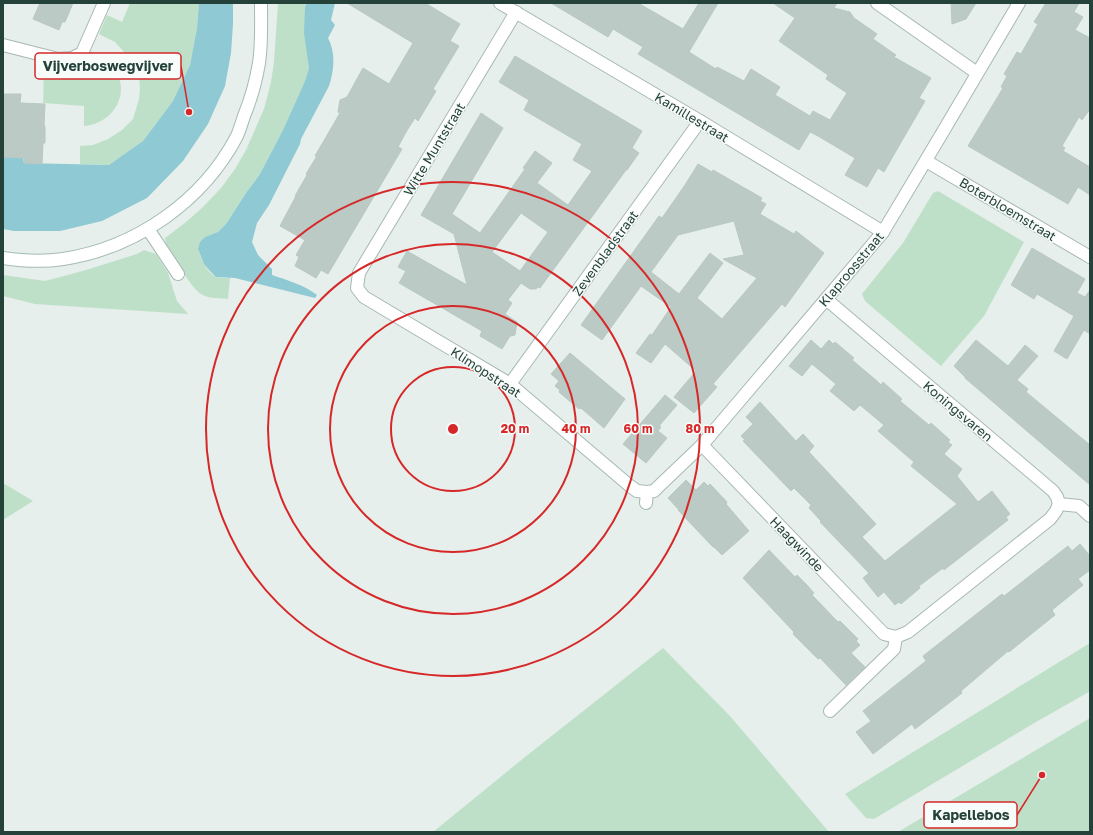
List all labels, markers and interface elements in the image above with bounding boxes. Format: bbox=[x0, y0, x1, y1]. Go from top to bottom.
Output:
callout: Vijverboswegvijver bbox=[35, 53, 181, 79]
text: Vijverboswegvijver bbox=[43, 57, 174, 74]
street label: Kamillestraat bbox=[652, 89, 732, 145]
street label: Witte Muntstraat bbox=[400, 99, 468, 199]
street label: Boterbloemstraat bbox=[957, 174, 1059, 244]
street label: Zevenbladstraat bbox=[569, 207, 641, 299]
street label: Klaproosstraat bbox=[815, 228, 887, 310]
street label: Klimopstraat bbox=[448, 343, 524, 401]
street label: Koningsvaren bbox=[920, 377, 996, 445]
text: 20 m bbox=[501, 421, 529, 436]
text: 40 m bbox=[562, 421, 590, 436]
text: 60 m bbox=[624, 421, 652, 436]
text: 80 m bbox=[686, 421, 714, 436]
centre of rings bbox=[446, 422, 460, 436]
street label: Haagwinde bbox=[767, 513, 827, 575]
callout: Kapellebos bbox=[924, 802, 1017, 828]
text: Kapellebos bbox=[932, 806, 1010, 823]

